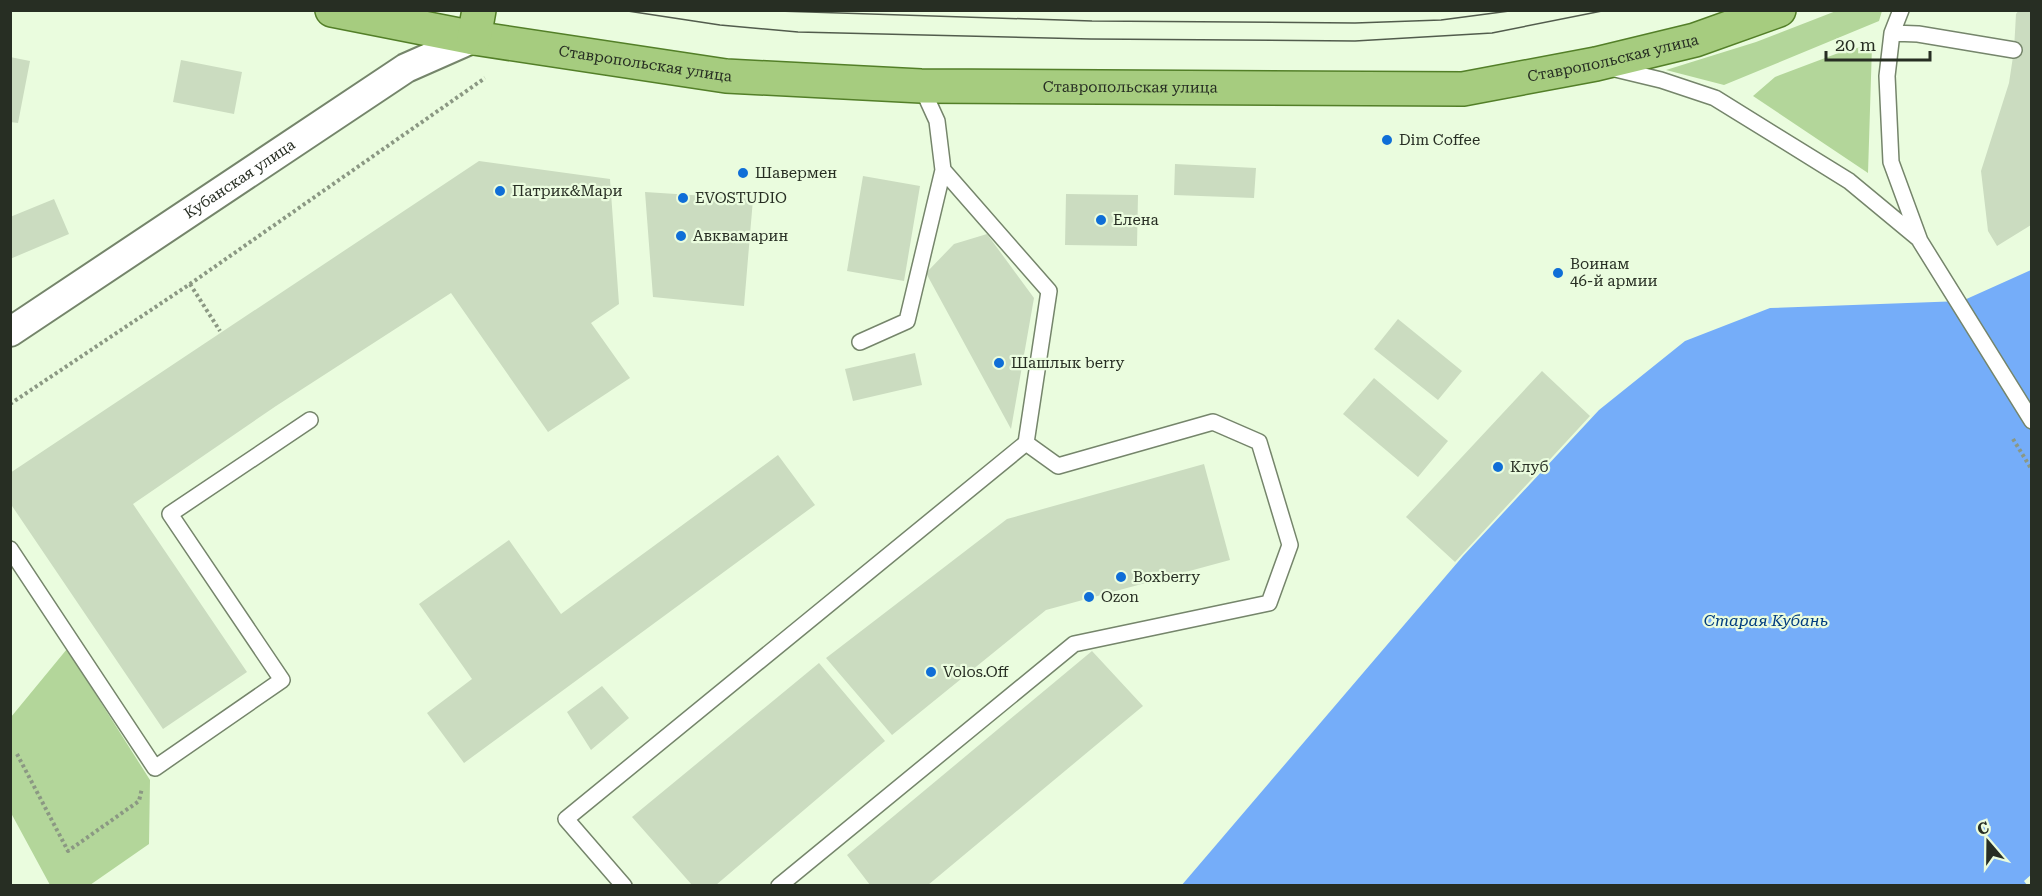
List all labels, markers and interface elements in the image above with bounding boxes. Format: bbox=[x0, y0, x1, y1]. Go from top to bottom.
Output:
scale bar bbox=[1826, 24, 1930, 62]
street label: Ставропольская улица bbox=[1526, 30, 1700, 86]
text: 20 m bbox=[1835, 34, 1876, 55]
street label: Ставропольская улица bbox=[557, 42, 732, 85]
street label: Ставропольская улица bbox=[1043, 78, 1218, 97]
place label: Dim Coffee bbox=[1399, 131, 1480, 149]
marker: Dim Coffee bbox=[1380, 133, 1394, 147]
street label: Кубанская улица bbox=[181, 135, 299, 222]
place label: Шавермен bbox=[755, 164, 837, 182]
marker: Шавермен bbox=[736, 166, 750, 180]
place label: Патрик&Мари bbox=[512, 182, 623, 200]
marker: Патрик&Мари bbox=[493, 184, 507, 198]
place label: EVOSTUDIO bbox=[695, 189, 787, 207]
marker: EVOSTUDIO bbox=[676, 191, 690, 205]
place label: Елена bbox=[1113, 211, 1159, 229]
marker: Елена bbox=[1094, 213, 1108, 227]
place label: Авквамарин bbox=[693, 227, 788, 245]
marker: Авквамарин bbox=[674, 229, 688, 243]
place label: Воинам 46-й армии bbox=[1570, 255, 1657, 290]
marker: Воинам 46-й армии bbox=[1551, 266, 1565, 280]
place label: Шашлык berry bbox=[1011, 354, 1125, 372]
marker: Шашлык berry bbox=[992, 356, 1006, 370]
place label: Клуб bbox=[1510, 458, 1549, 476]
marker: Клуб bbox=[1491, 460, 1505, 474]
place label: Boxberry bbox=[1133, 568, 1200, 586]
marker: Boxberry bbox=[1114, 570, 1128, 584]
place label: Ozon bbox=[1101, 588, 1139, 606]
marker: Ozon bbox=[1082, 590, 1096, 604]
water label: Старая Кубань bbox=[1704, 611, 1828, 630]
place label: Volos.Off bbox=[943, 663, 1010, 681]
marker: Volos.Off bbox=[924, 665, 938, 679]
north arrow bbox=[1958, 812, 2018, 872]
text: С bbox=[1975, 818, 1992, 839]

